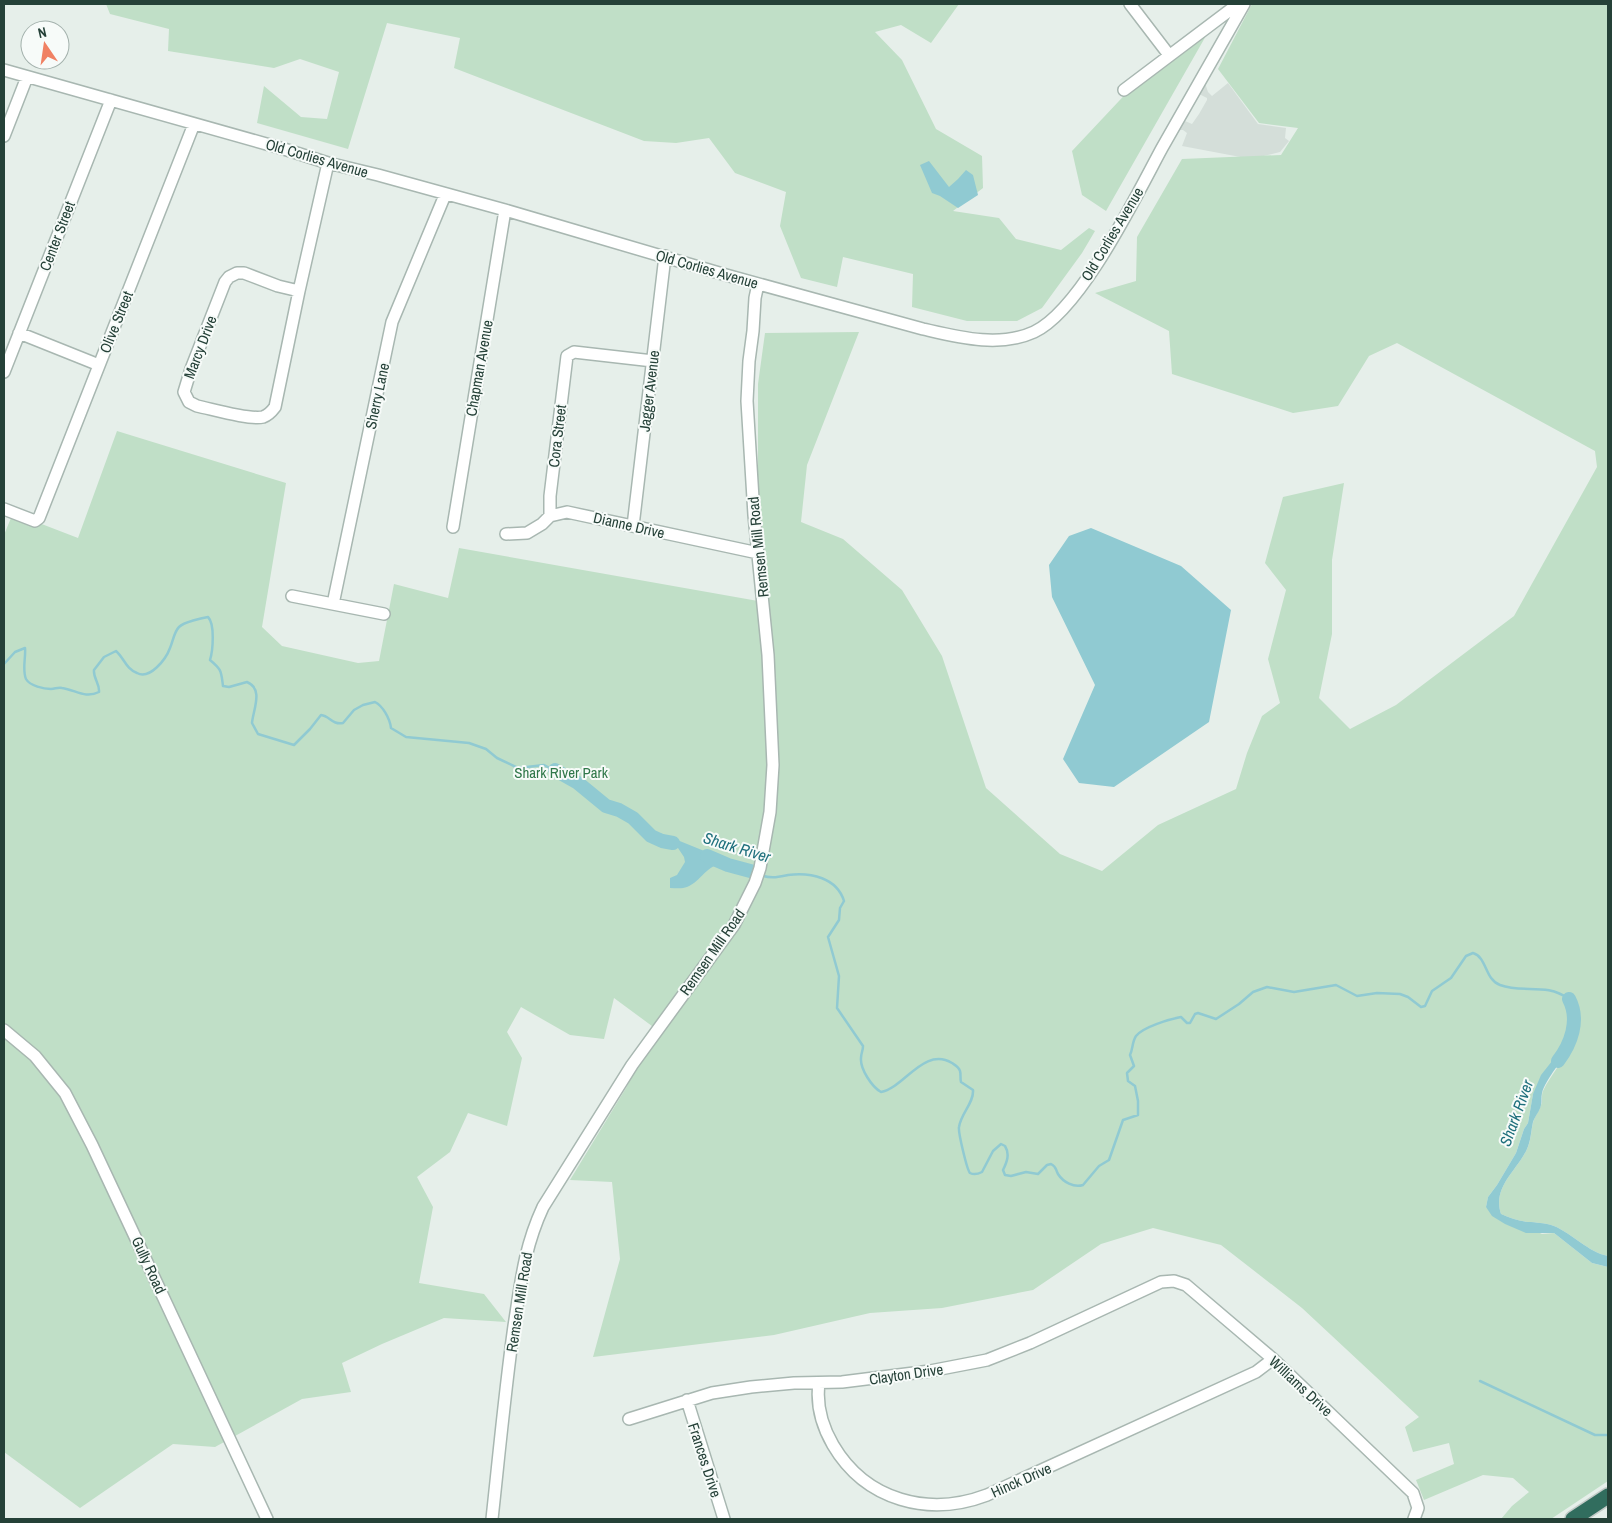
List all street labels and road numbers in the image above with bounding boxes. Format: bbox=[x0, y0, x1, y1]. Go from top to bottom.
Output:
street label: Old Corlies Avenue bbox=[263, 133, 371, 183]
street label: Old Corlies Avenue bbox=[1076, 183, 1148, 285]
street label: Center Street bbox=[34, 198, 80, 274]
street label: Old Corlies Avenue bbox=[653, 244, 761, 294]
street label: Olive Street bbox=[94, 287, 138, 356]
street label: Marcy Drive bbox=[178, 312, 222, 382]
street label: Chapman Avenue bbox=[460, 318, 498, 418]
street label: Jagger Avenue bbox=[634, 349, 664, 433]
street label: Sherry Lane bbox=[360, 361, 394, 431]
street label: Cora Street bbox=[543, 403, 571, 468]
street label: Remsen Mill Road bbox=[742, 496, 774, 598]
street label: Dianne Drive bbox=[591, 507, 667, 543]
street label: Remsen Mill Road bbox=[674, 905, 750, 999]
street label: Gully Road bbox=[127, 1233, 171, 1297]
street label: Remsen Mill Road bbox=[501, 1250, 537, 1354]
street label: Williams Drive bbox=[1265, 1351, 1338, 1421]
street label: Clayton Drive bbox=[868, 1358, 945, 1390]
street label: Frances Drive bbox=[683, 1420, 727, 1500]
street label: Hinck Drive bbox=[987, 1457, 1055, 1503]

